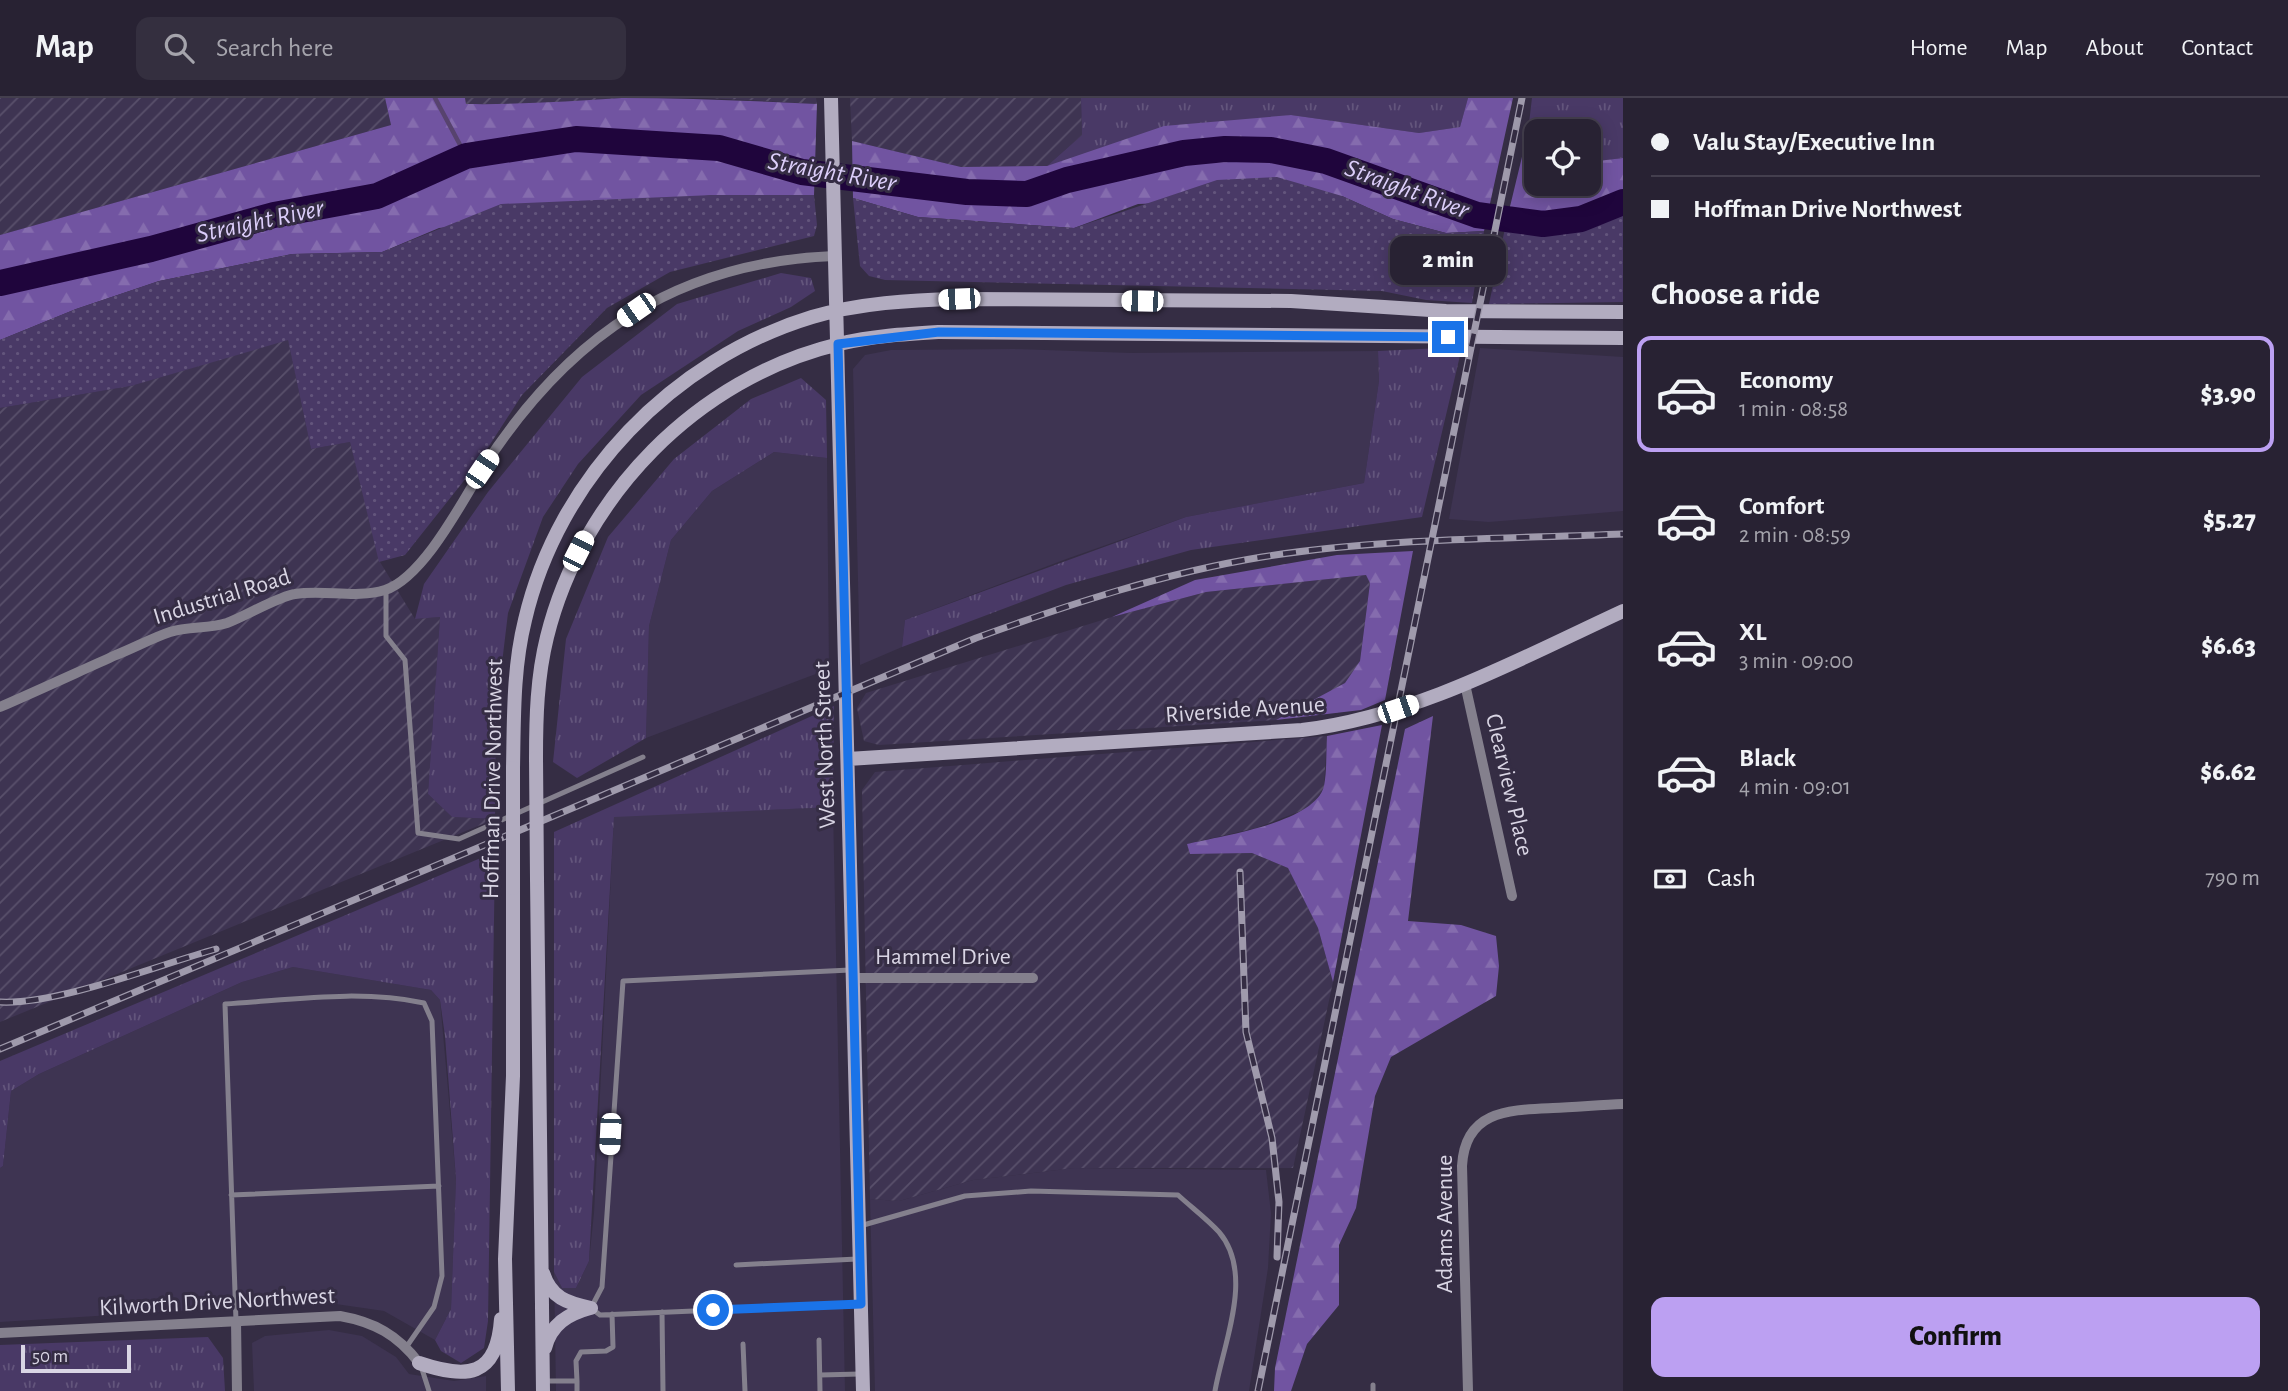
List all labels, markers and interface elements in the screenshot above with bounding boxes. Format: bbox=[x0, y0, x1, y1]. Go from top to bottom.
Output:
search box bbox=[136, 17, 626, 80]
icon: search bbox=[160, 29, 198, 67]
text: Map bbox=[35, 31, 94, 64]
text: Search here bbox=[216, 35, 334, 61]
text: Home bbox=[1910, 36, 1968, 60]
text: Map bbox=[2006, 36, 2048, 60]
text: About bbox=[2086, 36, 2143, 60]
text: Contact bbox=[2181, 36, 2253, 60]
map controls bbox=[1524, 119, 1601, 196]
button: locate bbox=[1524, 119, 1601, 196]
text: Valu Stay/Executive Inn bbox=[1693, 129, 1935, 155]
water label: Straight River bbox=[766, 148, 900, 196]
water label: Straight River bbox=[1342, 155, 1474, 224]
water label: Straight River bbox=[194, 194, 328, 247]
text: Hoffman Drive Northwest bbox=[1693, 196, 1962, 222]
callout: 2 min bbox=[1390, 236, 1506, 285]
text: 2 min bbox=[1422, 249, 1474, 272]
text: Choose a ride bbox=[1651, 278, 1820, 310]
car bbox=[938, 288, 981, 310]
car bbox=[613, 289, 660, 331]
car bbox=[1121, 290, 1164, 312]
route end bbox=[1432, 321, 1464, 353]
icon: car bbox=[1655, 363, 1718, 426]
text: Economy bbox=[1739, 367, 1833, 393]
text: $3.90 bbox=[2201, 381, 2256, 407]
text: 1 min · 08:58 bbox=[1739, 398, 1848, 421]
car bbox=[462, 446, 503, 492]
icon: car bbox=[1655, 489, 1718, 552]
text: Comfort bbox=[1739, 493, 1824, 519]
text: $5.27 bbox=[2203, 507, 2256, 533]
text: 2 min · 08:59 bbox=[1739, 524, 1851, 547]
car bbox=[560, 528, 597, 574]
street label: Industrial Road bbox=[151, 565, 293, 629]
icon: car bbox=[1655, 615, 1718, 678]
text: XL bbox=[1739, 619, 1766, 645]
text: $6.63 bbox=[2201, 633, 2256, 659]
text: 3 min · 09:00 bbox=[1739, 650, 1853, 673]
street label: Hoffman Drive Northwest bbox=[479, 658, 507, 899]
street label: West North Street bbox=[810, 660, 840, 829]
street label: Riverside Avenue bbox=[1164, 692, 1326, 728]
car bbox=[1375, 692, 1422, 726]
street label: Clearview Place bbox=[1481, 712, 1537, 858]
icon: car bbox=[1655, 741, 1718, 804]
text: Black bbox=[1739, 745, 1796, 771]
text: $6.62 bbox=[2200, 759, 2256, 785]
text: 4 min · 09:01 bbox=[1739, 776, 1851, 799]
icon: cash bbox=[1651, 860, 1689, 898]
text: Cash bbox=[1707, 865, 1756, 891]
text: 790 m bbox=[2205, 867, 2260, 890]
street label: Hammel Drive bbox=[875, 945, 1011, 969]
car bbox=[599, 1112, 622, 1156]
street label: Adams Avenue bbox=[1433, 1155, 1457, 1293]
street label: Kilworth Drive Northwest bbox=[98, 1284, 336, 1320]
route start bbox=[697, 1294, 729, 1326]
button: Confirm bbox=[1651, 1297, 2260, 1377]
scale bar bbox=[21, 1342, 131, 1374]
text: 50 m bbox=[32, 1347, 68, 1366]

